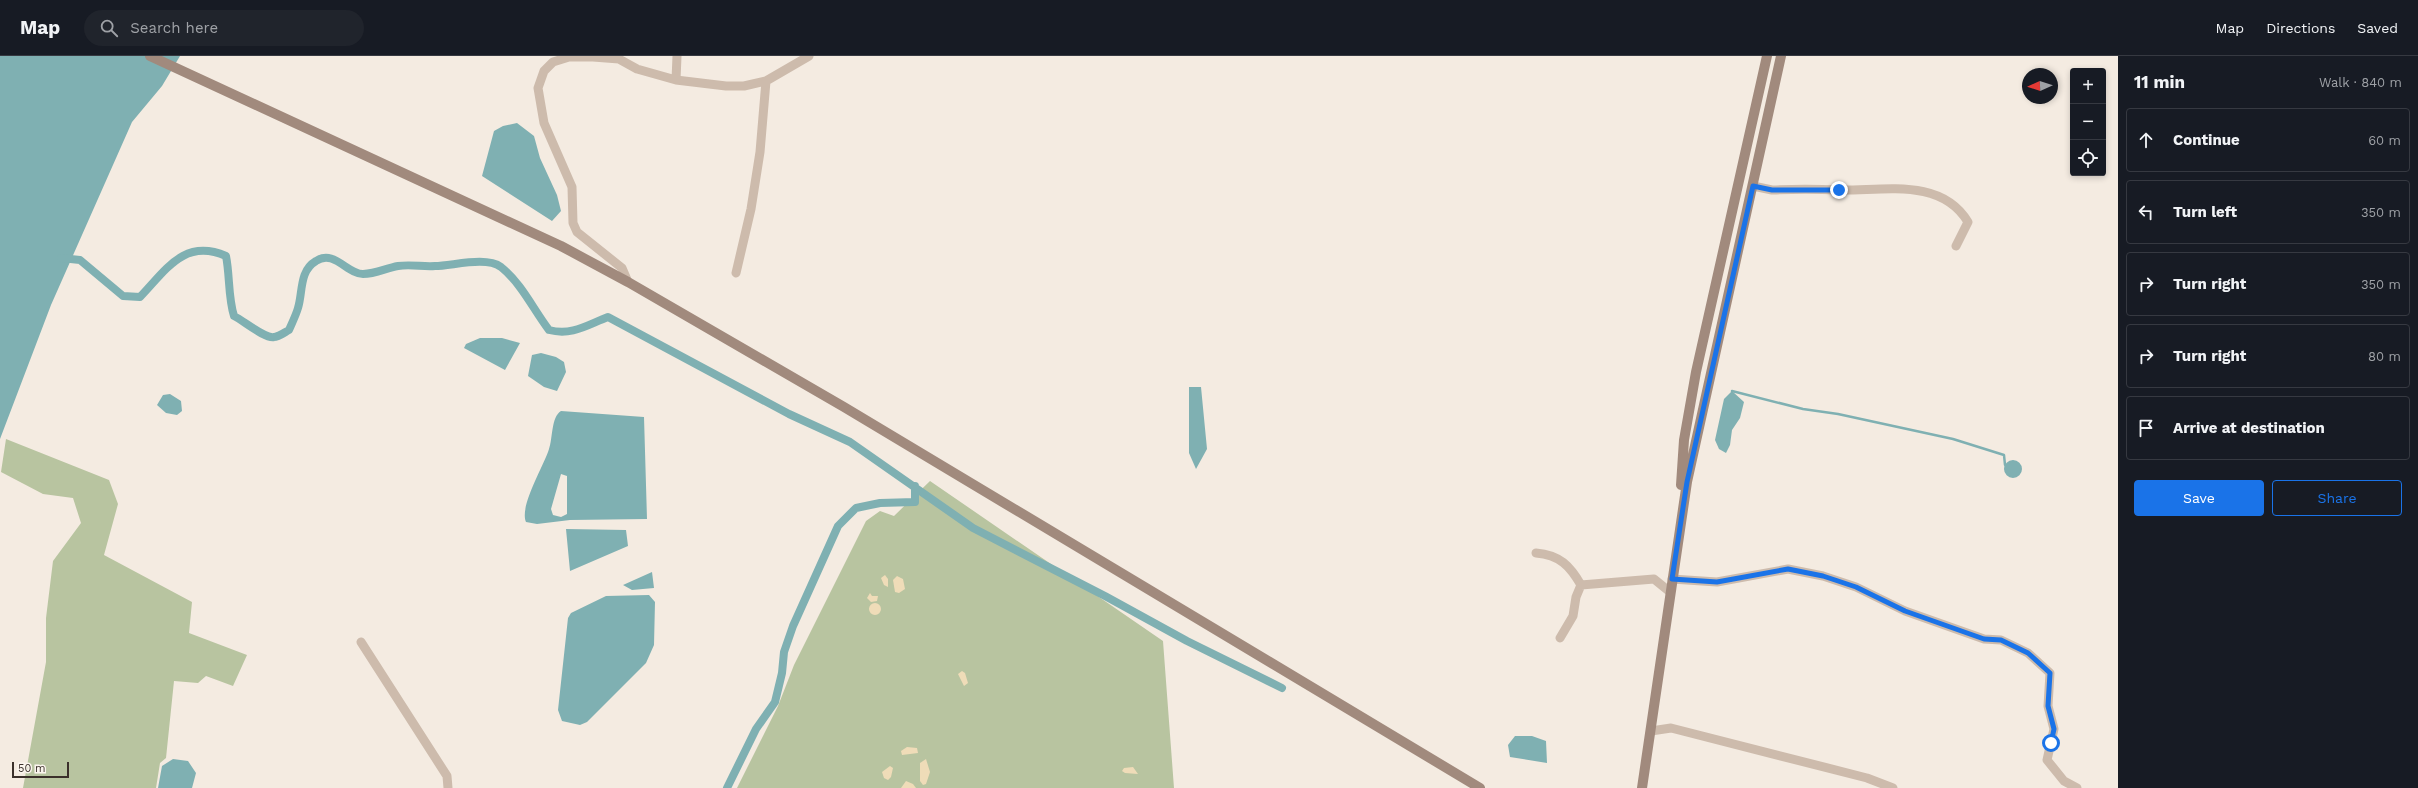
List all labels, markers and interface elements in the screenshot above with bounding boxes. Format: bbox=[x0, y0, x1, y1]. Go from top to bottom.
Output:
search box bbox=[84, 10, 364, 46]
text: Map bbox=[20, 16, 60, 39]
icon: search bbox=[98, 17, 120, 39]
text: Search here bbox=[130, 19, 218, 37]
text: Map bbox=[2216, 20, 2244, 36]
text: Directions bbox=[2266, 20, 2335, 36]
text: Saved bbox=[2357, 20, 2398, 36]
north arrow bbox=[2022, 68, 2058, 104]
map controls bbox=[2070, 68, 2106, 176]
button: + bbox=[2070, 68, 2106, 104]
text: 11 min bbox=[2134, 72, 2185, 92]
text: Walk · 840 m bbox=[2319, 75, 2402, 90]
button: − bbox=[2070, 104, 2106, 140]
icon: ahead bbox=[2135, 129, 2157, 151]
text: Continue bbox=[2173, 131, 2240, 149]
text: 60 m bbox=[2368, 133, 2401, 148]
button: locate bbox=[2070, 140, 2106, 176]
route end bbox=[1830, 181, 1848, 199]
icon: left bbox=[2135, 201, 2157, 223]
text: Turn left bbox=[2173, 203, 2237, 221]
text: 350 m bbox=[2361, 205, 2401, 220]
icon: right bbox=[2135, 273, 2157, 295]
text: Turn right bbox=[2173, 275, 2246, 293]
text: 350 m bbox=[2361, 277, 2401, 292]
icon: right bbox=[2135, 345, 2157, 367]
text: Turn right bbox=[2173, 347, 2246, 365]
text: 80 m bbox=[2368, 349, 2401, 364]
icon: arrive bbox=[2135, 417, 2157, 439]
text: Arrive at destination bbox=[2173, 419, 2325, 437]
button: Save bbox=[2134, 480, 2264, 516]
button: Share bbox=[2272, 480, 2402, 516]
route start bbox=[2042, 734, 2060, 752]
scale bar bbox=[12, 760, 69, 779]
text: 50 m bbox=[18, 762, 45, 775]

